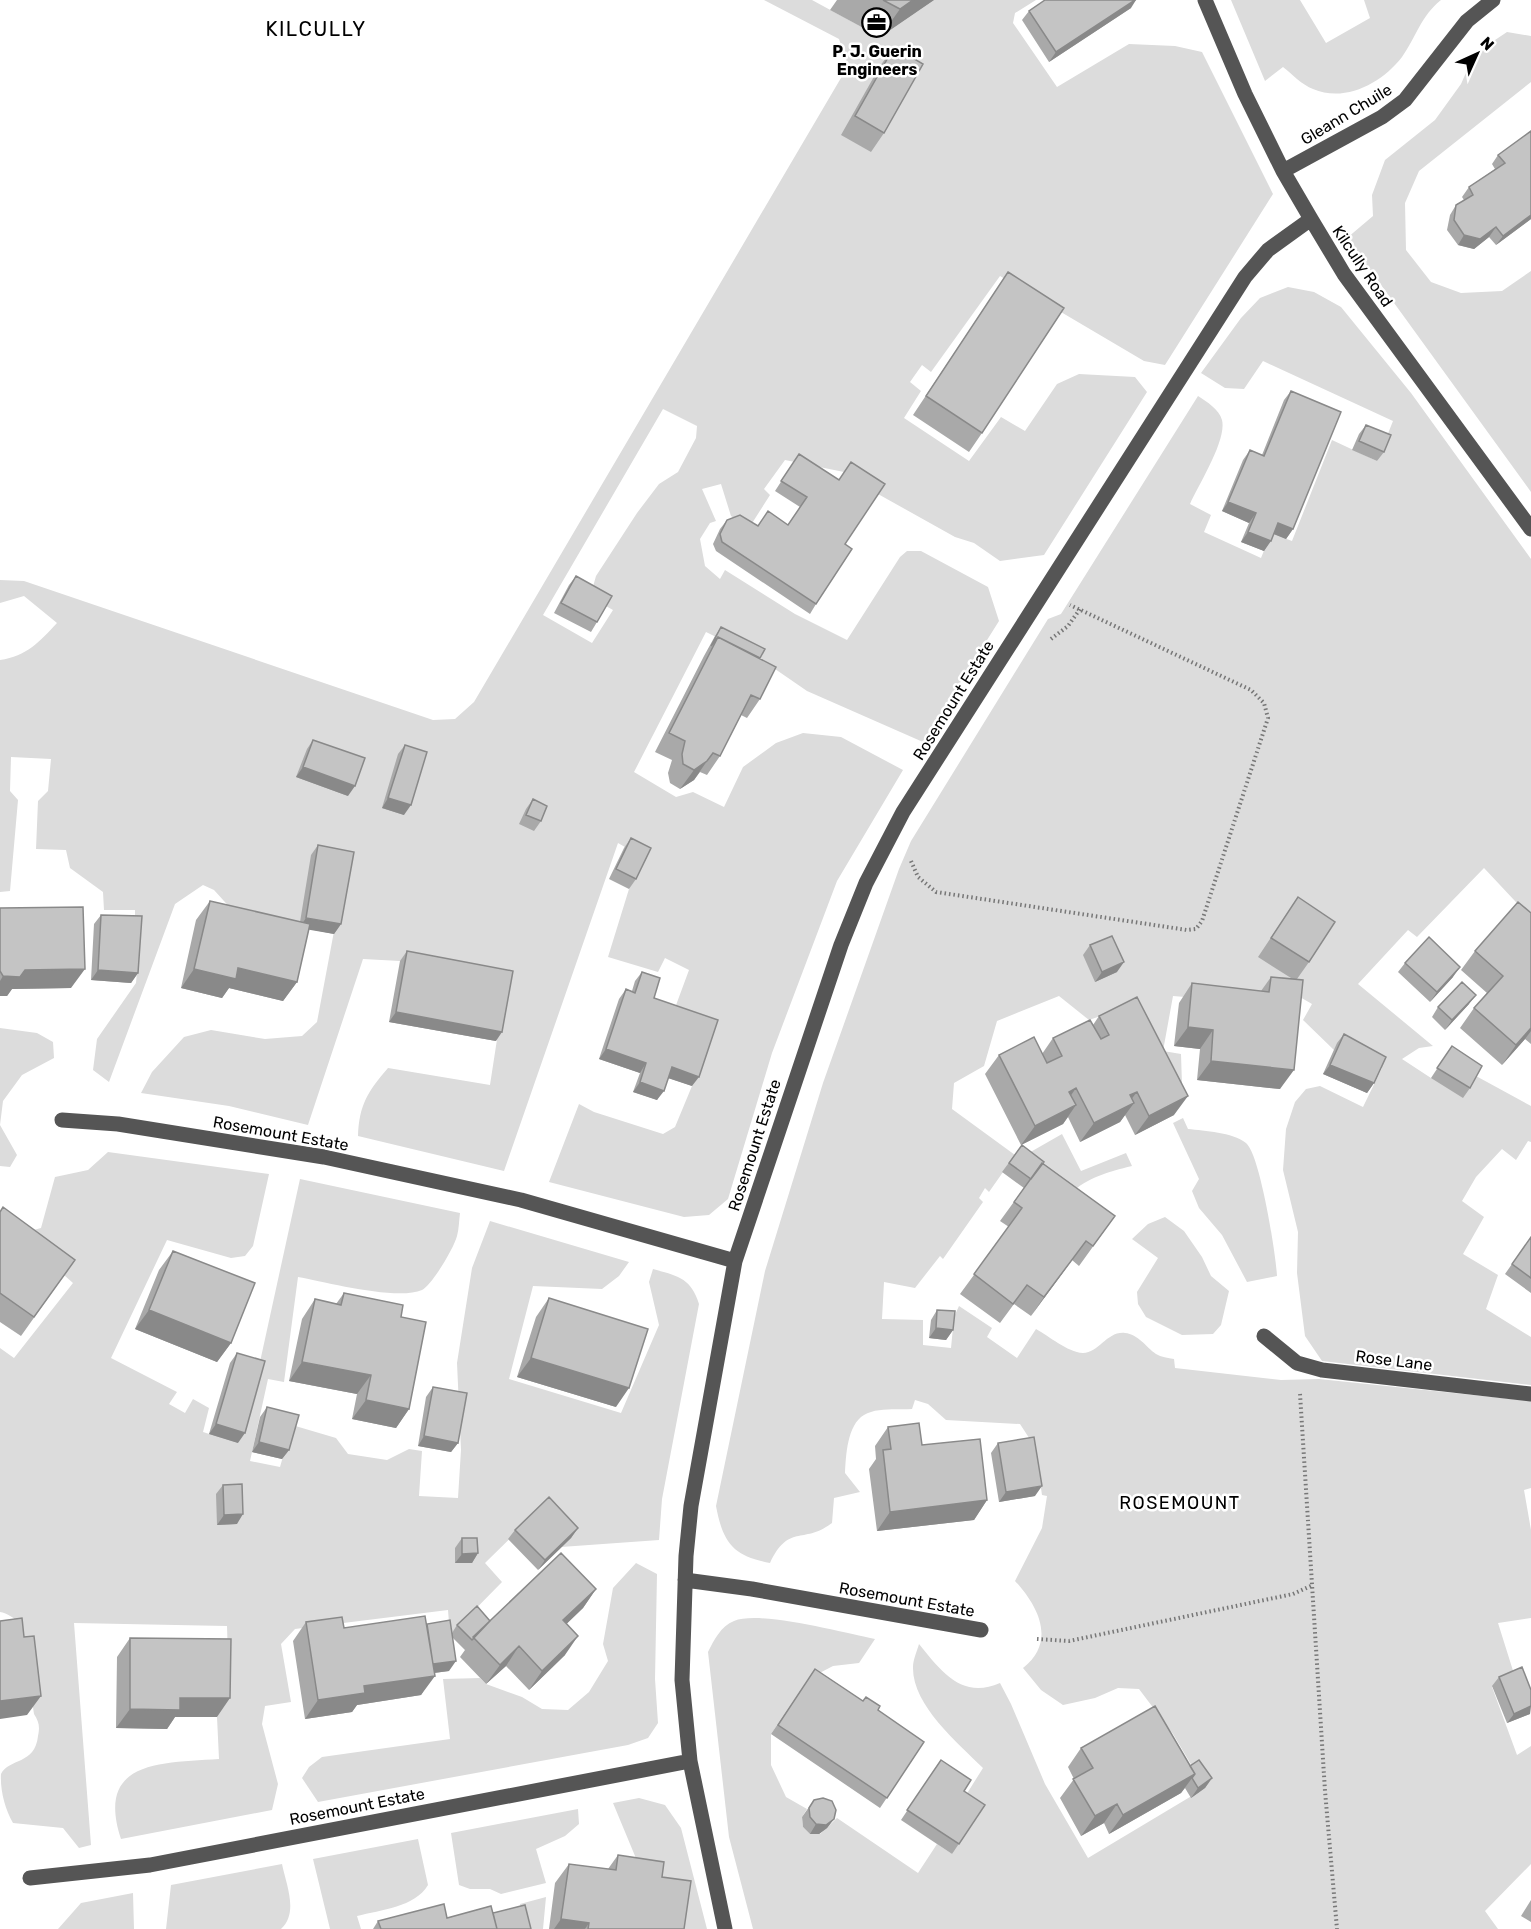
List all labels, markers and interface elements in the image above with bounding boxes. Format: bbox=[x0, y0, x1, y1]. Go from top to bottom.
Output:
office icon: P. J. Guerin Engineers bbox=[861, 7, 893, 39]
district label: KILCULLY bbox=[265, 17, 367, 41]
north arrow bbox=[1447, 24, 1507, 84]
text: N bbox=[1476, 33, 1498, 55]
place label: P. J. Guerin Engineers bbox=[832, 42, 922, 79]
street label: Gleann Chuile bbox=[1297, 80, 1395, 149]
street label: Kilcully Road bbox=[1328, 222, 1397, 311]
street label: Rosemount Estate bbox=[909, 637, 998, 764]
street label: Rosemount Estate bbox=[724, 1077, 785, 1214]
street label: Rosemount Estate bbox=[212, 1112, 350, 1155]
street label: Rose Lane bbox=[1355, 1346, 1433, 1375]
district label: ROSEMOUNT bbox=[1119, 1492, 1241, 1514]
street label: Rosemount Estate bbox=[838, 1578, 976, 1621]
street label: Rosemount Estate bbox=[288, 1784, 426, 1829]

